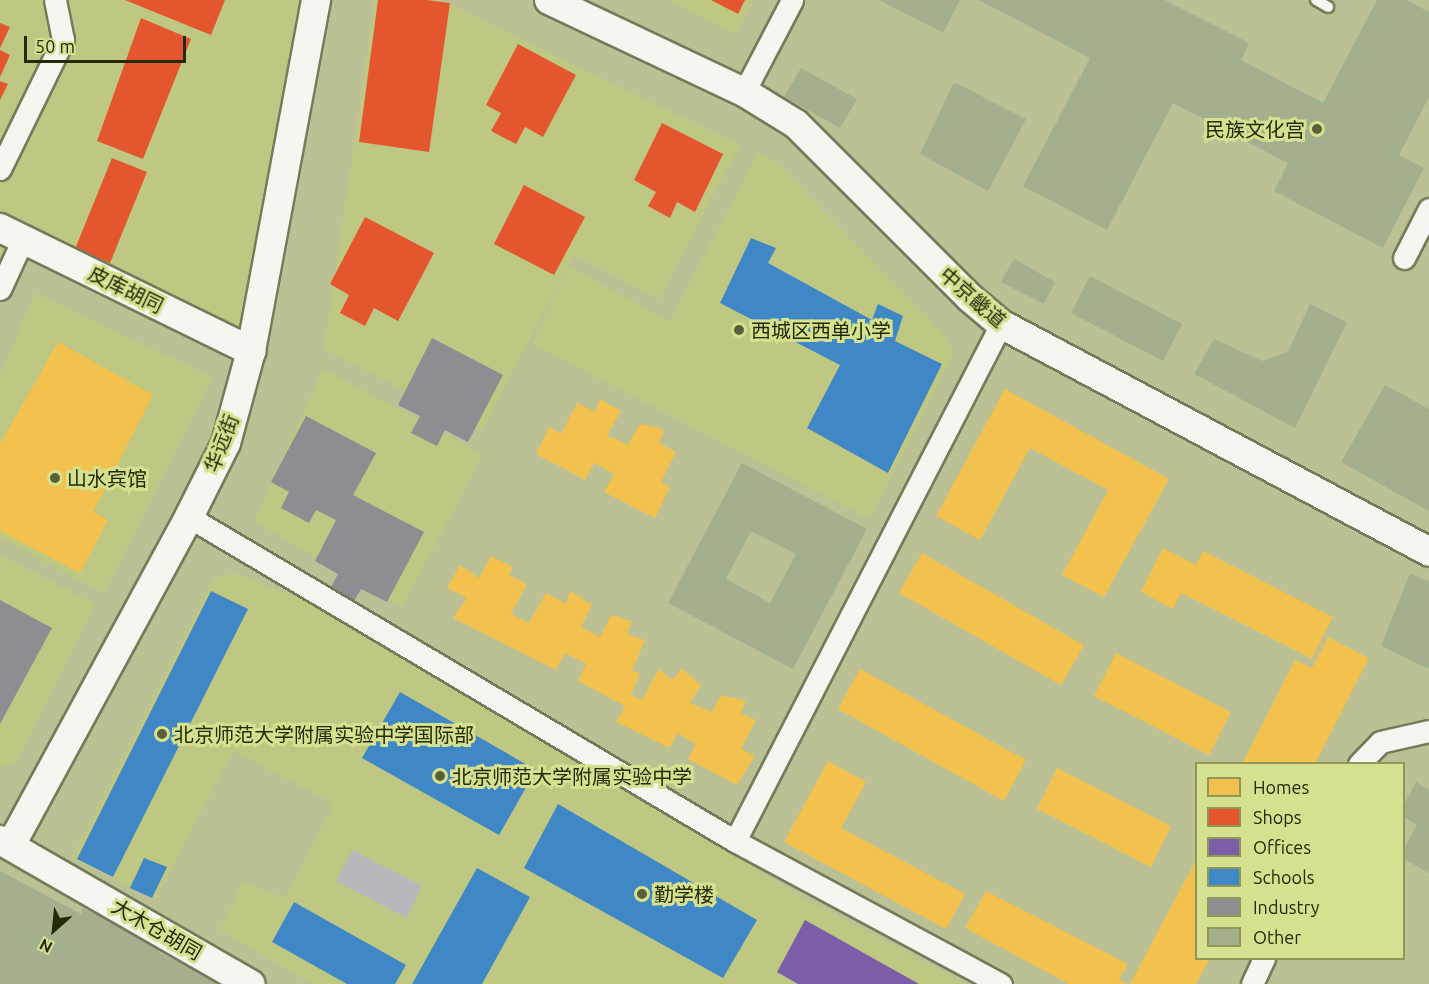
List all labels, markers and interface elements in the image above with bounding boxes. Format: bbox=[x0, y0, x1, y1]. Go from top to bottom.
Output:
scale bar bbox=[27, 24, 189, 62]
text: 50 m bbox=[35, 36, 75, 56]
place label: 民族文化宫 bbox=[1205, 117, 1305, 141]
marker: 民族文化宫 bbox=[1310, 122, 1324, 136]
street label: 皮库胡同 bbox=[85, 261, 167, 317]
street label: 中京畿道 bbox=[935, 262, 1011, 332]
place label: 西城区西单小学 bbox=[751, 318, 891, 342]
marker: 西城区西单小学 bbox=[732, 323, 746, 337]
street label: 华远街 bbox=[199, 411, 243, 475]
place label: 山水宾馆 bbox=[67, 466, 147, 490]
marker: 山水宾馆 bbox=[48, 471, 62, 485]
place label: 北京师范大学附属实验中学国际部 bbox=[174, 722, 474, 746]
marker: 北京师范大学附属实验中学国际部 bbox=[155, 727, 169, 741]
legend bbox=[1195, 762, 1405, 960]
place label: 北京师范大学附属实验中学 bbox=[452, 764, 692, 788]
marker: 北京师范大学附属实验中学 bbox=[433, 769, 447, 783]
text: Homes bbox=[1253, 777, 1309, 797]
text: Shops bbox=[1253, 807, 1302, 827]
text: Offices bbox=[1253, 837, 1311, 857]
text: Schools bbox=[1253, 867, 1315, 887]
place label: 勤学楼 bbox=[654, 882, 714, 906]
marker: 勤学楼 bbox=[635, 887, 649, 901]
street label: 大木仓胡同 bbox=[108, 894, 206, 964]
text: Industry bbox=[1253, 897, 1319, 917]
north arrow bbox=[24, 900, 84, 960]
text: Other bbox=[1253, 927, 1301, 947]
text: N bbox=[36, 935, 55, 957]

